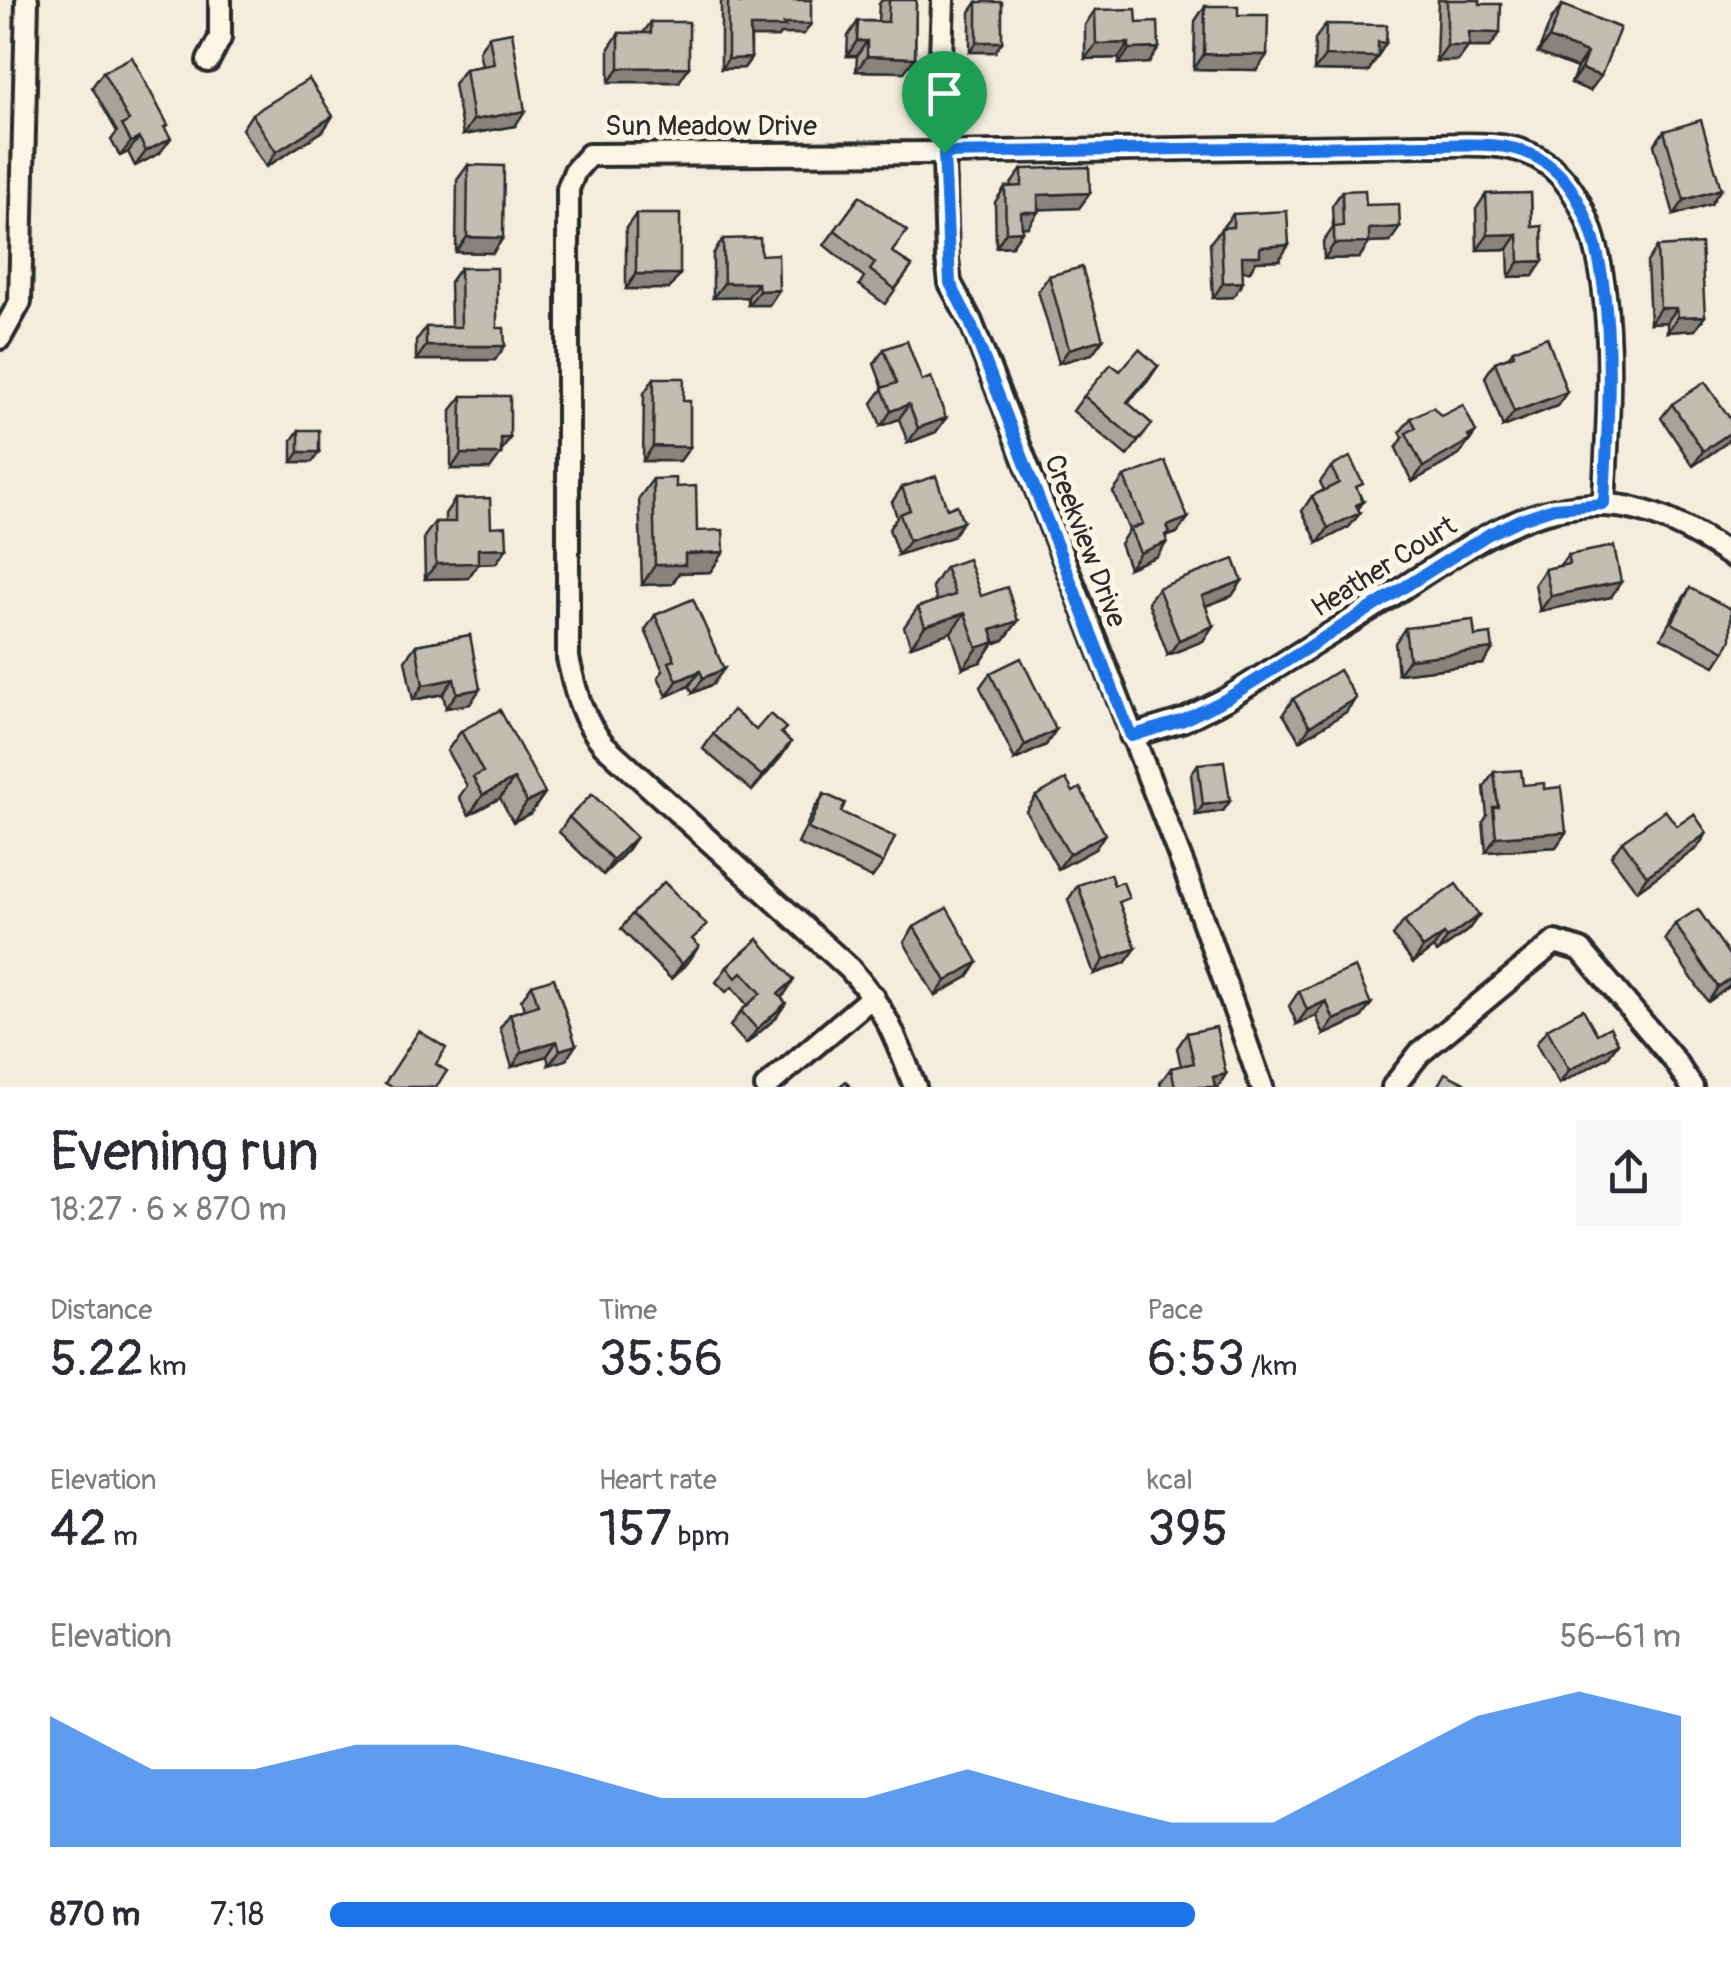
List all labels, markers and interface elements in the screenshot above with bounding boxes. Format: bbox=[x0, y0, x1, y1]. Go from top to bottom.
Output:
pin bbox=[902, 51, 987, 154]
icon: arrive bbox=[917, 66, 972, 121]
street label: Sun Meadow Drive bbox=[605, 109, 817, 144]
street label: Creekview Drive bbox=[1036, 450, 1134, 632]
street label: Heather Court bbox=[1305, 508, 1464, 625]
text: Evening run bbox=[50, 1118, 319, 1187]
button: share bbox=[1576, 1120, 1681, 1225]
text: 18:27 · 6 × 870 m bbox=[50, 1190, 287, 1230]
text: Distance bbox=[50, 1293, 152, 1328]
text: Time bbox=[599, 1293, 657, 1328]
text: Pace bbox=[1147, 1293, 1203, 1328]
text: 5.22 bbox=[50, 1328, 144, 1391]
text: 35:56 bbox=[599, 1328, 723, 1391]
text: 6:53 bbox=[1147, 1328, 1245, 1391]
text: km bbox=[144, 1349, 187, 1384]
text: /km bbox=[1245, 1349, 1297, 1384]
text: Elevation bbox=[50, 1463, 157, 1498]
text: Heart rate bbox=[599, 1463, 717, 1498]
text: kcal bbox=[1147, 1463, 1193, 1498]
text: 42 bbox=[50, 1498, 107, 1561]
text: 157 bbox=[599, 1498, 672, 1561]
text: 395 bbox=[1147, 1498, 1228, 1561]
text: m bbox=[107, 1519, 138, 1554]
text: bpm bbox=[672, 1519, 730, 1554]
text: Elevation bbox=[50, 1617, 172, 1657]
text: 56–61 m bbox=[1560, 1617, 1681, 1657]
text: 870 m bbox=[50, 1895, 140, 1935]
text: 7:18 bbox=[210, 1895, 264, 1935]

